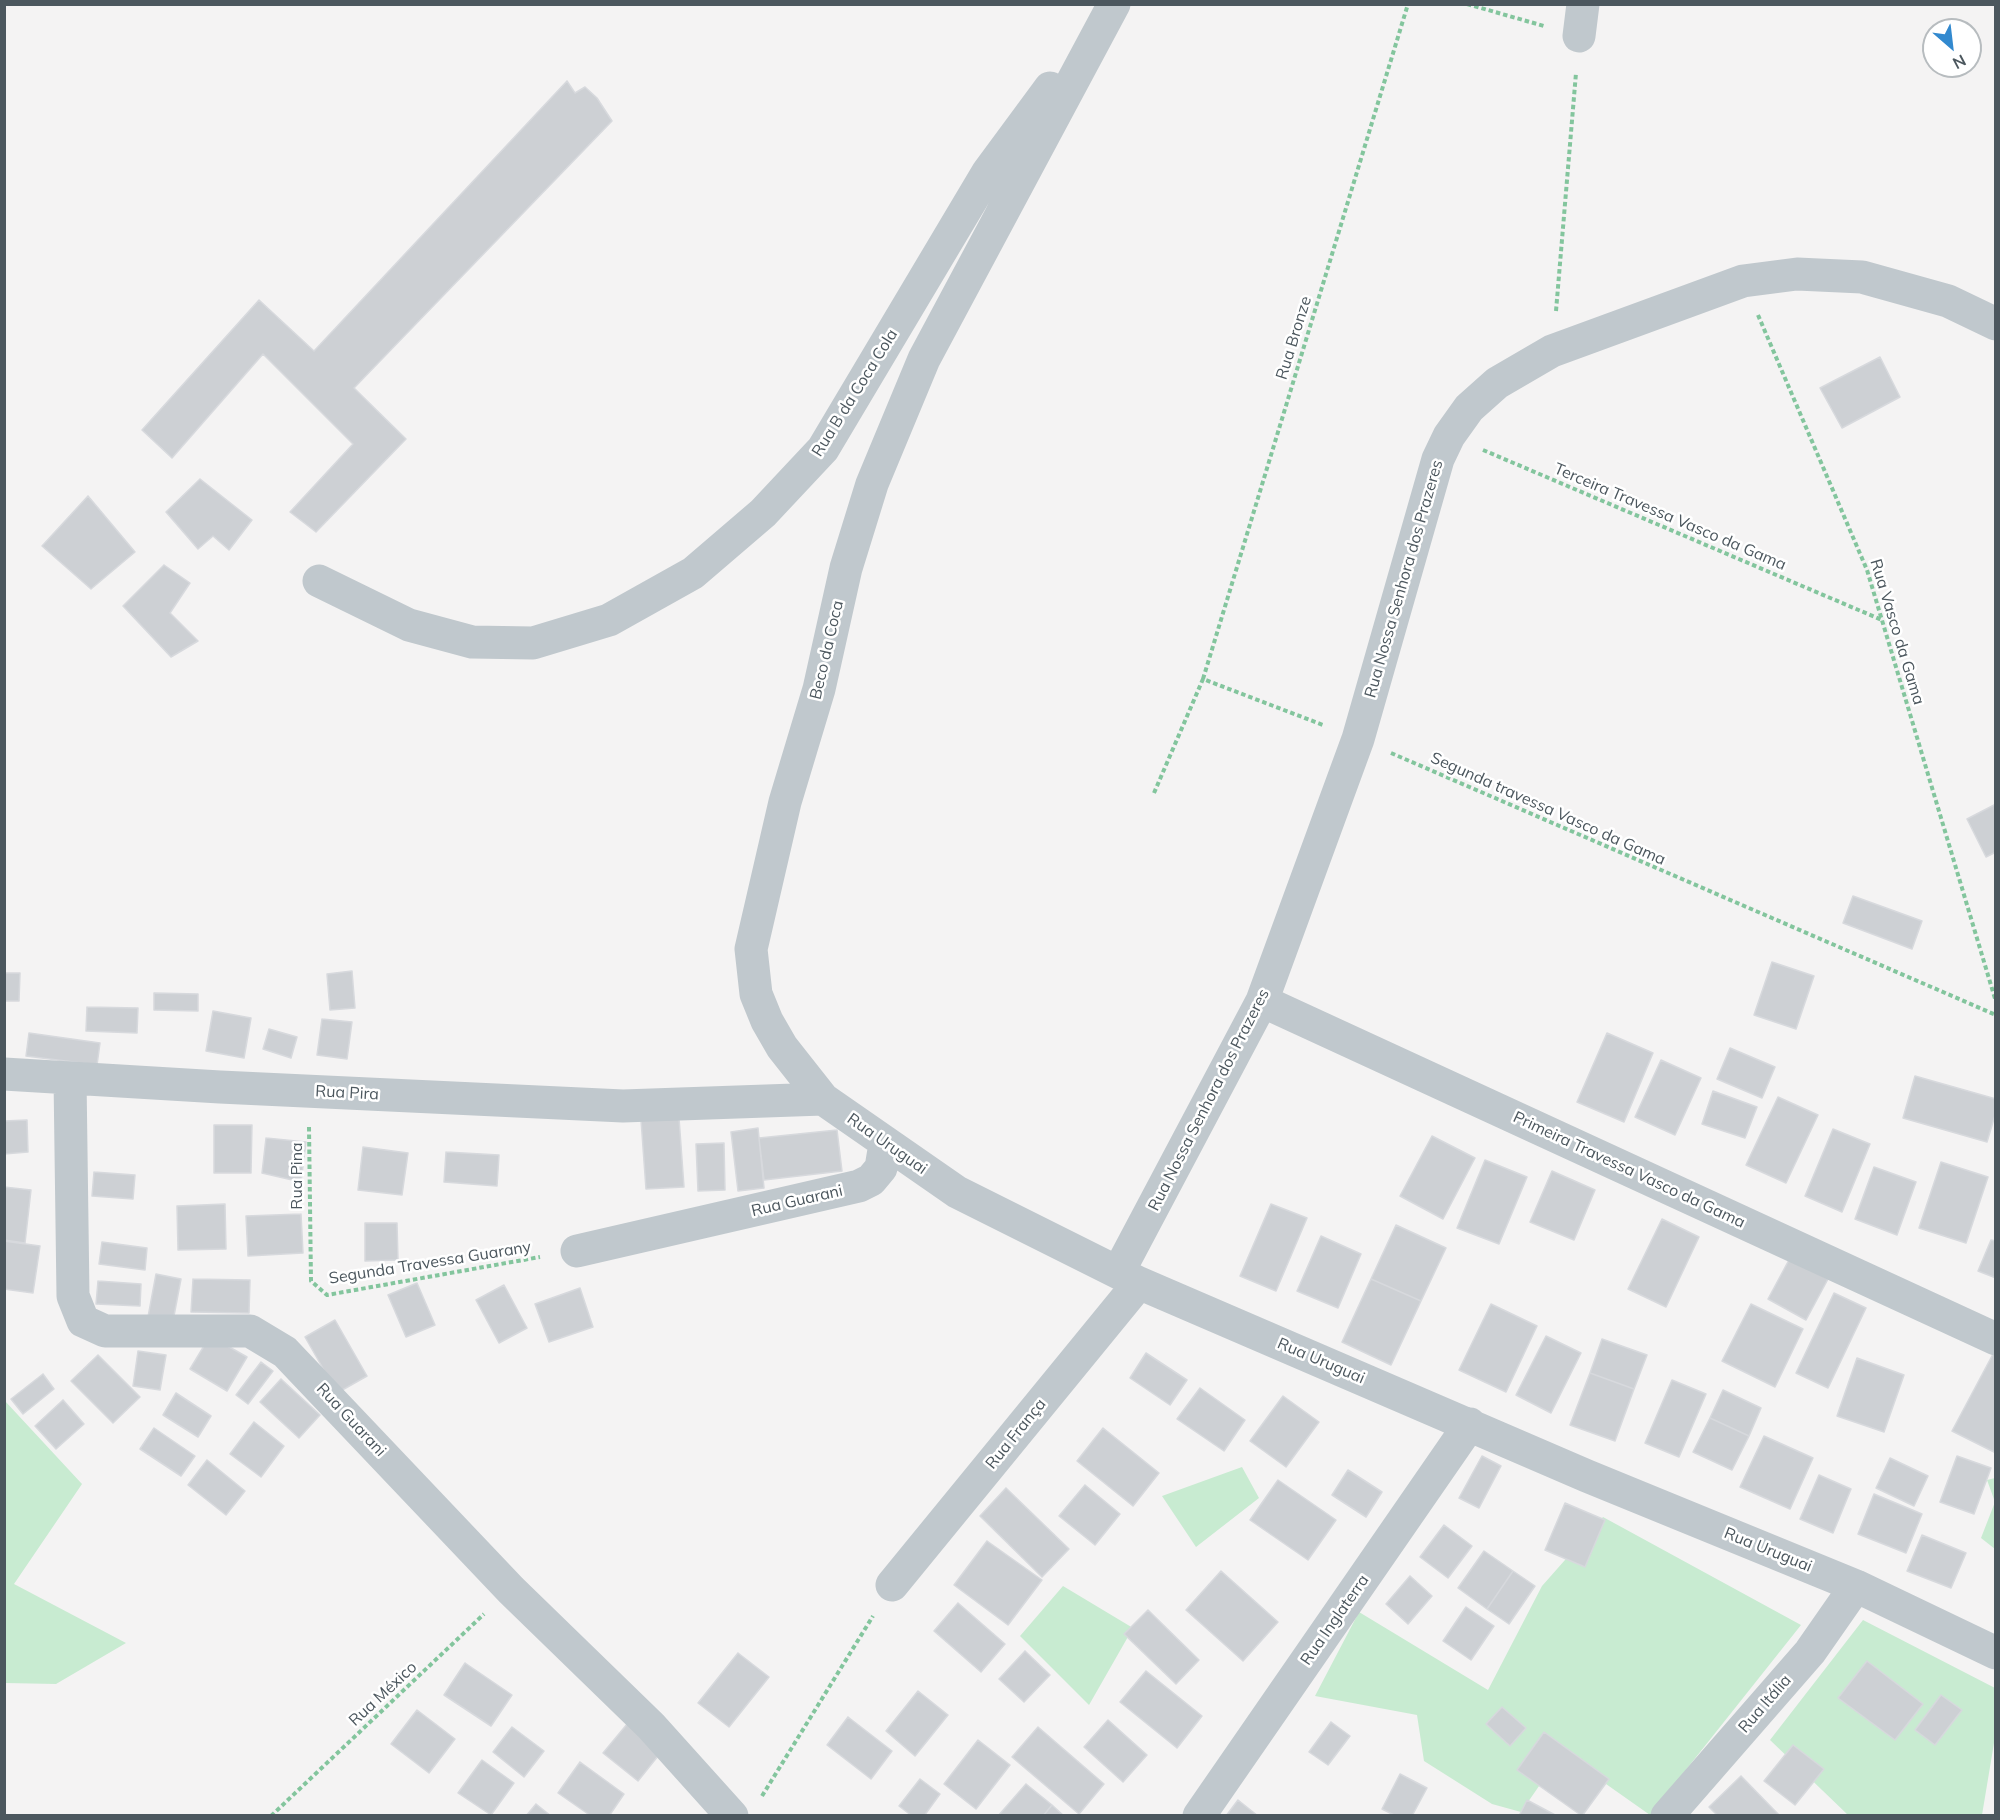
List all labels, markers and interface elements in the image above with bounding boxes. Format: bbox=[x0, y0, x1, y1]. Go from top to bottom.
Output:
north arrow bbox=[1922, 18, 1982, 78]
text: N bbox=[1949, 50, 1970, 74]
street label: Rua Bronze bbox=[1272, 294, 1316, 382]
street label: Rua B da Coca Cola bbox=[808, 326, 902, 460]
street label: Rua Nossa Senhora dos Prazeres bbox=[1361, 458, 1447, 700]
street label: Terceira Travessa Vasco da Gama bbox=[1551, 459, 1789, 575]
street label: Rua Vasco da Gama bbox=[1866, 557, 1928, 707]
street label: Beco da Coca bbox=[806, 599, 848, 701]
street label: Segunda travessa Vasco da Gama bbox=[1428, 748, 1668, 870]
street label: Rua Nossa Senhora dos Prazeres bbox=[1144, 986, 1274, 1214]
street label: Rua Pira bbox=[315, 1082, 379, 1104]
street label: Primeira Travessa Vasco da Gama bbox=[1510, 1108, 1748, 1232]
street label: Rua Uruguai bbox=[843, 1109, 931, 1179]
street label: Rua Pina bbox=[287, 1142, 307, 1210]
street label: Rua Guarani bbox=[749, 1181, 845, 1221]
street label: Segunda Travessa Guarany bbox=[328, 1238, 532, 1288]
street label: Rua Uruguai bbox=[1274, 1334, 1368, 1388]
street label: Rua Guarani bbox=[312, 1379, 390, 1461]
street label: Rua França bbox=[982, 1395, 1050, 1473]
street label: Rua Uruguai bbox=[1721, 1524, 1815, 1576]
street label: Rua Inglaterra bbox=[1297, 1571, 1373, 1669]
street label: Rua México bbox=[345, 1658, 421, 1730]
street label: Rua Itália bbox=[1735, 1671, 1795, 1737]

